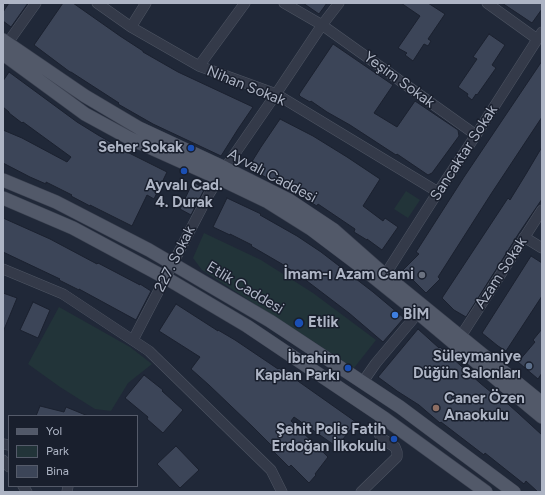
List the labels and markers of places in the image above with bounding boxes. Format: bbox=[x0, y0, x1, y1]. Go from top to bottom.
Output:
place label: Seher Sokak bbox=[98, 139, 183, 157]
marker: Seher Sokak bbox=[186, 143, 196, 153]
marker: Ayvalı Cad. 4. Durak bbox=[179, 166, 189, 176]
place label: Ayvalı Cad. 4. Durak bbox=[145, 177, 223, 212]
place label: İmam-ı Azam Cami bbox=[284, 266, 414, 284]
marker: İmam-ı Azam Cami bbox=[417, 270, 427, 280]
place label: BİM bbox=[403, 306, 429, 324]
marker: BİM bbox=[390, 310, 400, 320]
place label: Etlik bbox=[308, 314, 339, 332]
marker: Etlik bbox=[293, 317, 305, 329]
place label: Süleymaniye Düğün Salonları bbox=[413, 348, 521, 383]
place label: İbrahim Kaplan Parkı bbox=[255, 350, 340, 385]
marker: Süleymaniye Düğün Salonları bbox=[524, 361, 534, 371]
marker: İbrahim Kaplan Parkı bbox=[343, 363, 353, 373]
place label: Caner Özen Anaokulu bbox=[444, 390, 525, 425]
marker: Caner Özen Anaokulu bbox=[431, 403, 441, 413]
place label: Şehit Polis Fatih Erdoğan İlkokulu bbox=[272, 421, 386, 456]
marker: Şehit Polis Fatih Erdoğan İlkokulu bbox=[389, 434, 399, 444]

